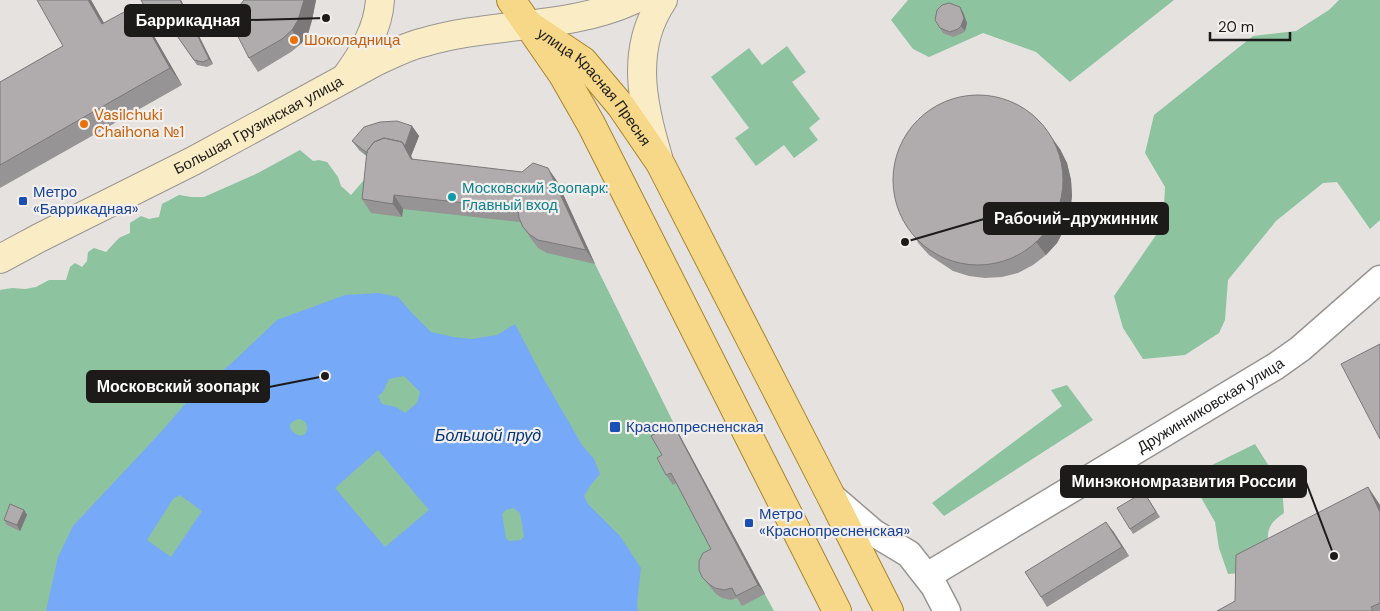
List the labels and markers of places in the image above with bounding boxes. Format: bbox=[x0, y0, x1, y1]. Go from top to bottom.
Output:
callout: Баррикадная bbox=[125, 5, 250, 36]
place label: Шоколадница bbox=[304, 30, 401, 50]
marker: Шоколадница bbox=[288, 34, 300, 46]
place label: Vasilchuki Chaihona №1 bbox=[94, 105, 184, 142]
marker: Vasilchuki Chaihona №1 bbox=[78, 118, 90, 130]
place label: Московский Зоопарк: Главный вход bbox=[462, 178, 608, 215]
place label: Метро «Баррикадная» bbox=[33, 182, 139, 219]
marker: Московский Зоопарк: Главный вход bbox=[446, 191, 458, 203]
marker: Метро «Баррикадная» bbox=[17, 195, 29, 207]
callout: Рабочий-дружинник bbox=[984, 203, 1168, 234]
callout: Московский зоопарк bbox=[87, 371, 269, 402]
place label: Краснопресненская bbox=[626, 417, 764, 437]
marker: Краснопресненская bbox=[608, 420, 622, 434]
callout: Минэкономразвития России bbox=[1061, 466, 1306, 497]
place label: Метро «Краснопресненская» bbox=[759, 504, 910, 541]
marker: Метро «Краснопресненская» bbox=[743, 517, 755, 529]

